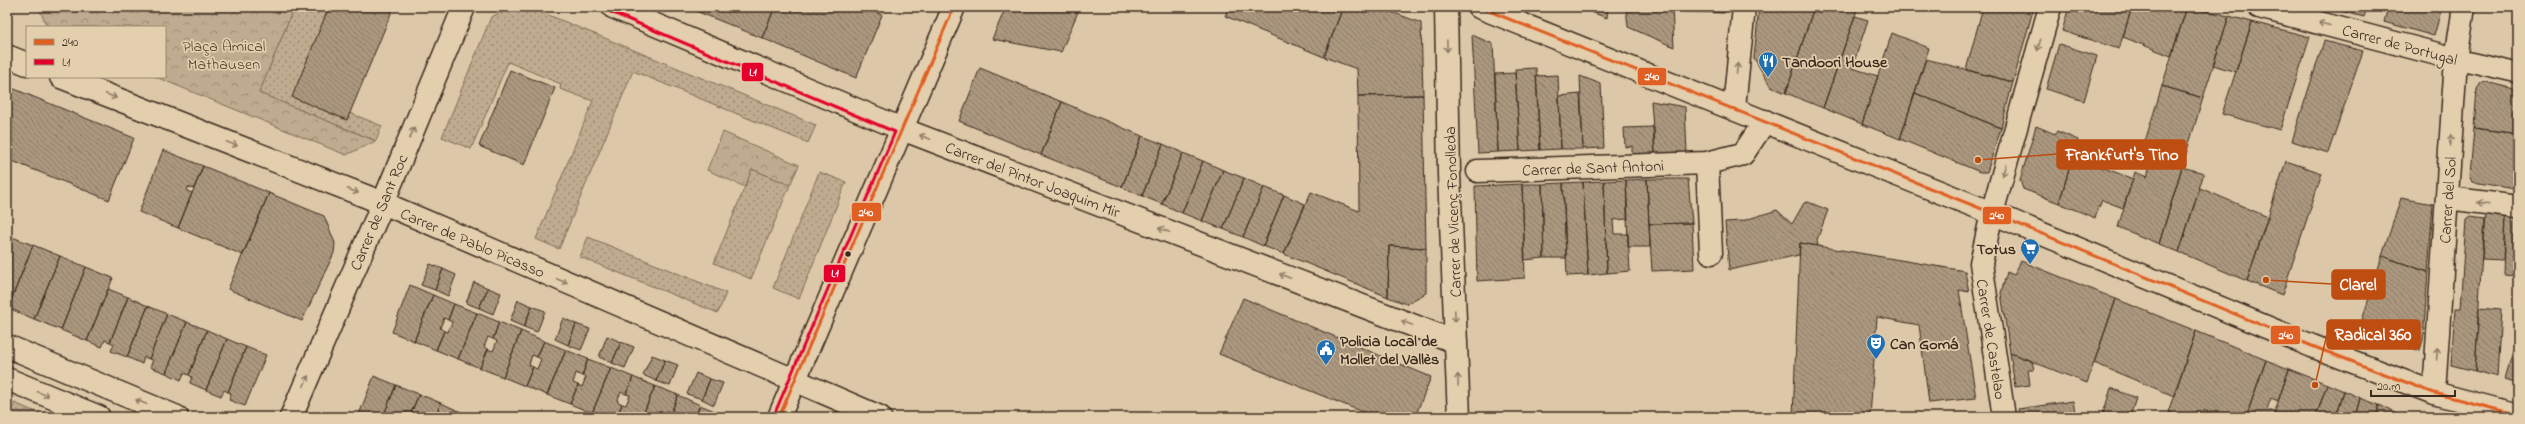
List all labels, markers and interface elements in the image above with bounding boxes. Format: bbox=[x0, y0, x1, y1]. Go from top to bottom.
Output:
street label: Carrer de Portugal bbox=[2339, 19, 2460, 73]
one-way arrow bbox=[2318, 20, 2331, 27]
legend bbox=[26, 26, 166, 78]
text: 240 bbox=[62, 34, 78, 52]
park label: Plaça Amical Mathausen bbox=[183, 35, 266, 77]
one-way arrow bbox=[2035, 38, 2042, 51]
one-way arrow bbox=[1443, 39, 1451, 52]
restaurant icon: Tandoori House bbox=[1757, 50, 1779, 78]
place label: Tandoori House bbox=[1782, 51, 1888, 75]
text: L1 bbox=[62, 54, 70, 72]
line badge: L1 bbox=[741, 62, 764, 82]
one-way arrow bbox=[1734, 63, 1741, 76]
text: L1 bbox=[749, 65, 757, 81]
line badge: 240 bbox=[1637, 67, 1667, 86]
text: 240 bbox=[1644, 69, 1660, 85]
one-way arrow bbox=[104, 93, 116, 101]
street label: Carrer de Vicenç Fonolleda bbox=[1439, 126, 1469, 298]
one-way arrow bbox=[409, 127, 416, 139]
one-way arrow bbox=[920, 133, 932, 141]
one-way arrow bbox=[2448, 134, 2455, 147]
street label: Carrer del Pintor Joaquim Mir bbox=[941, 136, 1123, 225]
one-way arrow bbox=[225, 140, 237, 148]
callout: Frankfurt's Tino bbox=[2057, 140, 2186, 169]
text: Frankfurt's Tino bbox=[2064, 143, 2179, 168]
street label: Carrer de Sant Roc bbox=[345, 150, 415, 275]
street label: Carrer de Sant Antoni bbox=[1522, 155, 1665, 183]
street label: Carrer del Sol bbox=[2434, 156, 2464, 244]
one-way arrow bbox=[2000, 163, 2007, 176]
one-way arrow bbox=[346, 187, 358, 195]
one-way arrow bbox=[2477, 199, 2490, 206]
street label: Carrer de Pablo Picasso bbox=[396, 202, 548, 285]
line badge: 240 bbox=[851, 202, 882, 222]
text: 240 bbox=[858, 205, 874, 221]
line badge: 240 bbox=[1982, 206, 2012, 225]
text: 240 bbox=[1989, 208, 2005, 224]
one-way arrow bbox=[1159, 225, 1171, 233]
supermarket icon: Totus bbox=[2019, 237, 2041, 265]
place label: Totus bbox=[1977, 238, 2016, 262]
unlabelled marker bbox=[843, 249, 853, 259]
line badge: L1 bbox=[823, 264, 846, 283]
text: L1 bbox=[831, 266, 839, 282]
callout: Clarel bbox=[2332, 270, 2385, 299]
one-way arrow bbox=[1280, 272, 1292, 280]
text: Clarel bbox=[2339, 273, 2377, 298]
one-way arrow bbox=[556, 277, 568, 285]
street label: Carrer de Castelao bbox=[1969, 277, 2011, 401]
one-way arrow bbox=[1452, 309, 1459, 322]
one-way arrow bbox=[1401, 319, 1413, 327]
callout: Radical 360 bbox=[2327, 320, 2420, 349]
text: Radical 360 bbox=[2335, 323, 2412, 348]
line badge: 240 bbox=[2270, 325, 2301, 345]
text: 240 bbox=[2278, 328, 2294, 344]
place label: Policia Local de Mollet del Vallès bbox=[1340, 330, 1439, 372]
theatre icon: Can Gomá bbox=[1865, 332, 1887, 360]
place label: Can Gomá bbox=[1890, 333, 1959, 357]
public building icon: Policia Local de Mollet del Vallès bbox=[1315, 338, 1337, 366]
one-way arrow bbox=[2434, 348, 2441, 361]
scale bar bbox=[2371, 372, 2455, 398]
one-way arrow bbox=[1454, 374, 1461, 387]
one-way arrow bbox=[303, 376, 311, 388]
text: 20 m bbox=[2377, 378, 2400, 396]
one-way arrow bbox=[37, 391, 49, 398]
one-way arrow bbox=[135, 398, 147, 405]

